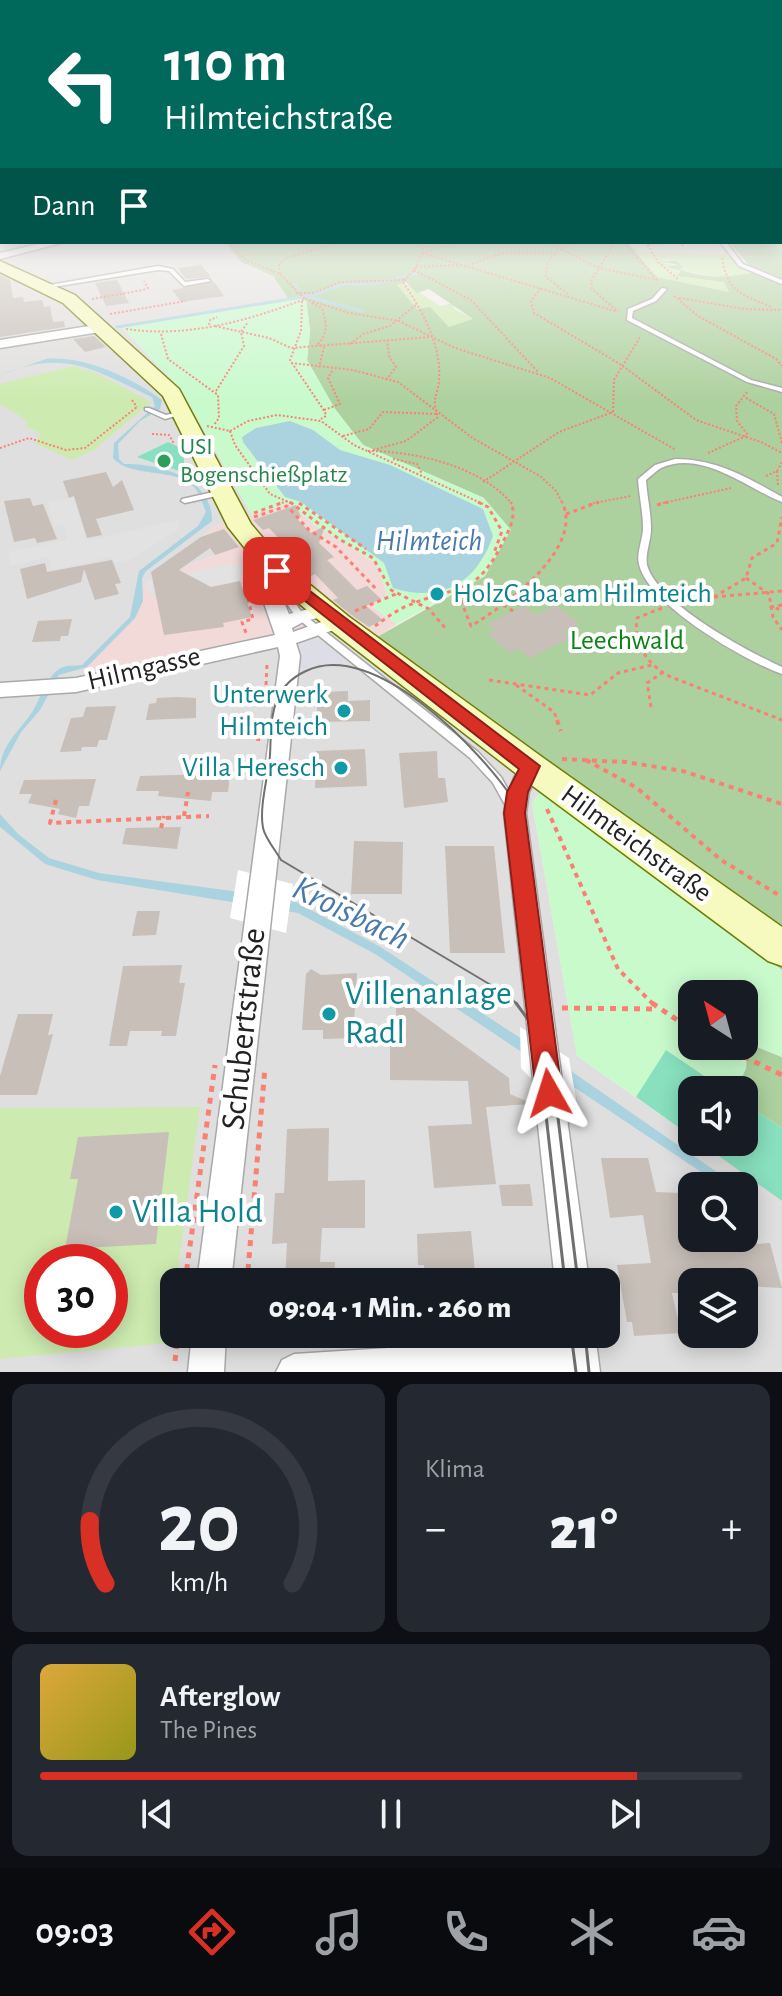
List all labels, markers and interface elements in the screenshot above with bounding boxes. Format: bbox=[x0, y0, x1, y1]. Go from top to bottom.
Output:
icon: left bbox=[32, 32, 136, 136]
text: 110 m bbox=[164, 35, 287, 91]
text: Hilmteichstraße bbox=[164, 100, 393, 136]
icon: arrive bbox=[112, 184, 156, 228]
text: Dann bbox=[32, 191, 96, 221]
place label: USI Bogenschießplatz bbox=[180, 435, 347, 487]
marker: USI Bogenschießplatz bbox=[155, 452, 173, 470]
water label: Hilmteich bbox=[376, 526, 482, 556]
pin bbox=[243, 537, 311, 605]
icon: arrive bbox=[255, 549, 299, 593]
place label: HolzCaba am Hilmteich bbox=[453, 580, 712, 608]
marker: HolzCaba am Hilmteich bbox=[428, 585, 446, 603]
park label: Leechwald bbox=[570, 627, 684, 655]
street label: Hilmgasse bbox=[85, 642, 203, 696]
place label: Unterwerk Hilmteich bbox=[213, 681, 328, 741]
marker: Unterwerk Hilmteich bbox=[335, 702, 353, 720]
place label: Villa Heresch bbox=[182, 754, 325, 782]
marker: Villa Heresch bbox=[332, 759, 350, 777]
street label: Hilmteichstraße bbox=[556, 780, 716, 908]
water label: Kroisbach bbox=[287, 869, 415, 957]
street label: Schubertstraße bbox=[216, 926, 272, 1132]
place label: Villenanlage Radl bbox=[345, 977, 512, 1050]
north arrow bbox=[678, 980, 758, 1060]
map controls bbox=[678, 980, 758, 1348]
marker: Villenanlage Radl bbox=[320, 1005, 338, 1023]
position arrow bbox=[507, 1051, 591, 1135]
button: sound bbox=[678, 1076, 758, 1156]
button: search bbox=[678, 1172, 758, 1252]
place label: Villa Hold bbox=[132, 1195, 263, 1229]
marker: Villa Hold bbox=[107, 1203, 125, 1221]
speed limit sign: 30 bbox=[24, 1244, 128, 1348]
button: layers bbox=[678, 1268, 758, 1348]
text: 09:04 · 1 Min. · 260 m bbox=[269, 1293, 511, 1323]
text: Klima bbox=[425, 1456, 485, 1482]
text: 20 bbox=[157, 1483, 240, 1567]
text: 21° bbox=[549, 1500, 618, 1560]
text: − bbox=[425, 1507, 446, 1551]
text: + bbox=[721, 1507, 742, 1551]
text: km/h bbox=[169, 1568, 228, 1597]
text: Afterglow bbox=[160, 1682, 281, 1712]
text: The Pines bbox=[160, 1717, 257, 1743]
icon: previous bbox=[135, 1792, 179, 1836]
icon: pause bbox=[369, 1792, 413, 1836]
icon: next bbox=[603, 1792, 647, 1836]
icon: directions bbox=[184, 1904, 240, 1960]
icon: music bbox=[311, 1904, 367, 1960]
icon: phone bbox=[438, 1904, 494, 1960]
icon: climate bbox=[564, 1904, 620, 1960]
icon: car bbox=[691, 1904, 747, 1960]
text: 09:03 bbox=[35, 1914, 114, 1950]

